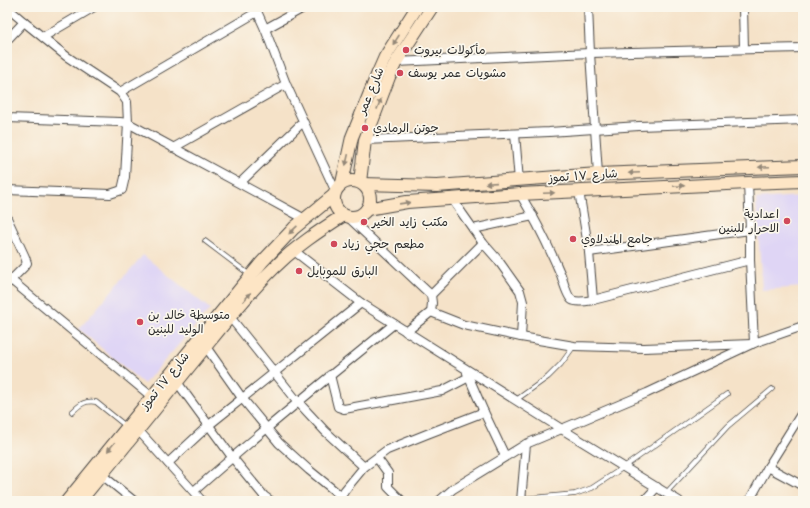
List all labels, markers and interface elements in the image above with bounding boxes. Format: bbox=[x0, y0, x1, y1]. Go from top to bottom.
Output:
one-way arrow bbox=[392, 35, 400, 45]
place label: مأكولات بيروت bbox=[414, 41, 486, 60]
marker: مأكولات بيروت bbox=[401, 45, 411, 55]
street label: شارع عمر bbox=[352, 64, 389, 119]
place label: مشويات عمر يوسف bbox=[408, 64, 506, 83]
marker: مشويات عمر يوسف bbox=[395, 68, 405, 78]
one-way arrow bbox=[376, 98, 382, 110]
place label: جوتن الرمادي bbox=[373, 119, 439, 138]
marker: جوتن الرمادي bbox=[360, 123, 370, 133]
one-way arrow bbox=[343, 153, 349, 166]
street label: شارع ١٧ تموز bbox=[547, 164, 618, 188]
one-way arrow bbox=[758, 164, 770, 171]
one-way arrow bbox=[627, 170, 640, 176]
one-way arrow bbox=[484, 179, 497, 186]
one-way arrow bbox=[673, 183, 685, 190]
one-way arrow bbox=[543, 189, 555, 196]
one-way arrow bbox=[399, 200, 411, 206]
place label: اعدادية الاحرار للبنين bbox=[718, 205, 779, 238]
place label: مكتب زايد الخير bbox=[371, 213, 448, 232]
marker: اعدادية الاحرار للبنين bbox=[782, 216, 792, 226]
marker: مكتب زايد الخير bbox=[359, 217, 369, 227]
one-way arrow bbox=[288, 225, 298, 235]
place label: جامع المندلاوي bbox=[581, 230, 653, 249]
marker: جامع المندلاوي bbox=[568, 234, 578, 244]
place label: مطعم حجي زياد bbox=[342, 235, 424, 255]
marker: مطعم حجي زياد bbox=[329, 239, 339, 249]
place label: البارق للموبايل bbox=[307, 262, 378, 281]
marker: البارق للموبايل bbox=[294, 266, 304, 276]
one-way arrow bbox=[242, 292, 251, 303]
place label: متوسطة خالد بن الوليد للبنين bbox=[148, 306, 230, 339]
marker: متوسطة خالد بن الوليد للبنين bbox=[135, 317, 145, 327]
street label: شارع ١٧ تموز bbox=[135, 348, 194, 415]
one-way arrow bbox=[106, 442, 115, 453]

